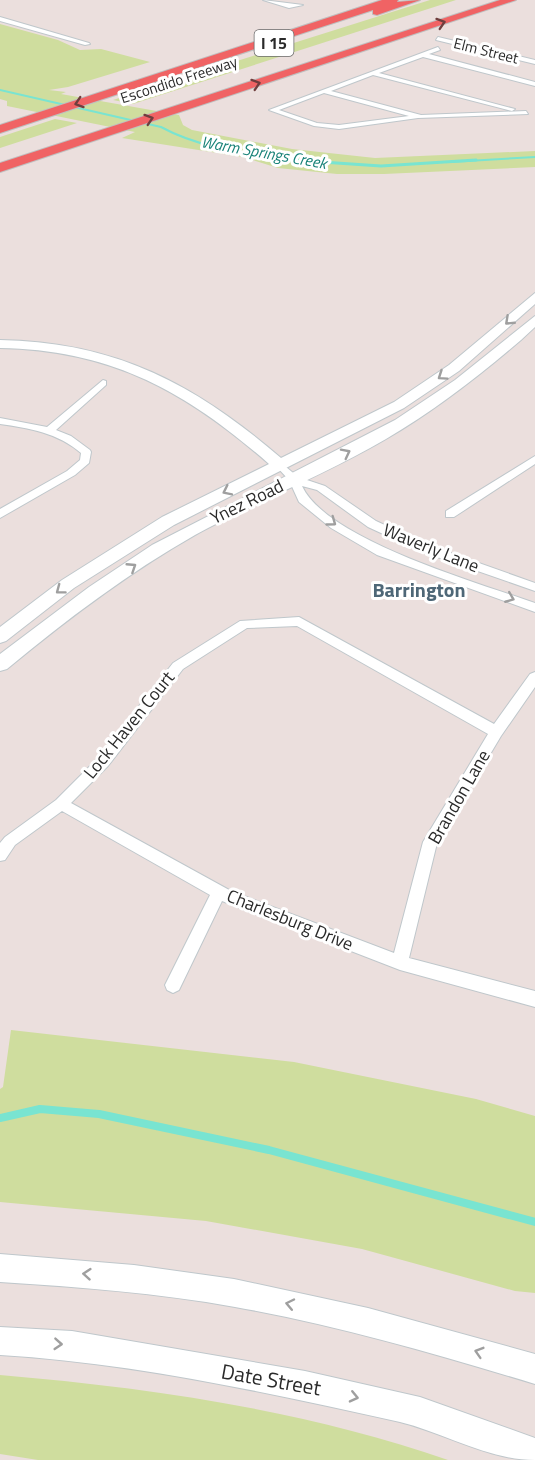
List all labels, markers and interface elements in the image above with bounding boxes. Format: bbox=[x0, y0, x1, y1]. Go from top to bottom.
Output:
one-way arrow bbox=[435, 17, 446, 30]
road number: I 15 bbox=[254, 30, 294, 56]
street label: Elm Street bbox=[451, 31, 522, 70]
street label: Escondido Freeway bbox=[117, 50, 240, 109]
one-way arrow bbox=[250, 78, 261, 91]
one-way arrow bbox=[74, 96, 85, 109]
one-way arrow bbox=[143, 114, 154, 126]
water label: Warm Springs Creek bbox=[199, 129, 330, 175]
one-way arrow bbox=[506, 313, 517, 324]
one-way arrow bbox=[438, 369, 449, 380]
one-way arrow bbox=[340, 449, 351, 461]
street label: Ynez Road bbox=[206, 472, 288, 531]
one-way arrow bbox=[223, 483, 234, 495]
one-way arrow bbox=[326, 514, 337, 525]
street label: Waverly Lane bbox=[379, 516, 483, 579]
one-way arrow bbox=[125, 563, 136, 574]
district label: Barrington bbox=[372, 574, 466, 605]
one-way arrow bbox=[55, 583, 66, 594]
one-way arrow bbox=[504, 591, 515, 603]
street label: Lock Haven Court bbox=[77, 664, 181, 784]
street label: Brandon Lane bbox=[421, 745, 497, 849]
street label: Charlesburg Drive bbox=[223, 882, 357, 957]
one-way arrow bbox=[82, 1268, 91, 1281]
one-way arrow bbox=[286, 1298, 296, 1311]
one-way arrow bbox=[54, 1338, 63, 1351]
one-way arrow bbox=[474, 1347, 485, 1359]
street label: Date Street bbox=[219, 1355, 324, 1404]
one-way arrow bbox=[348, 1389, 358, 1402]

